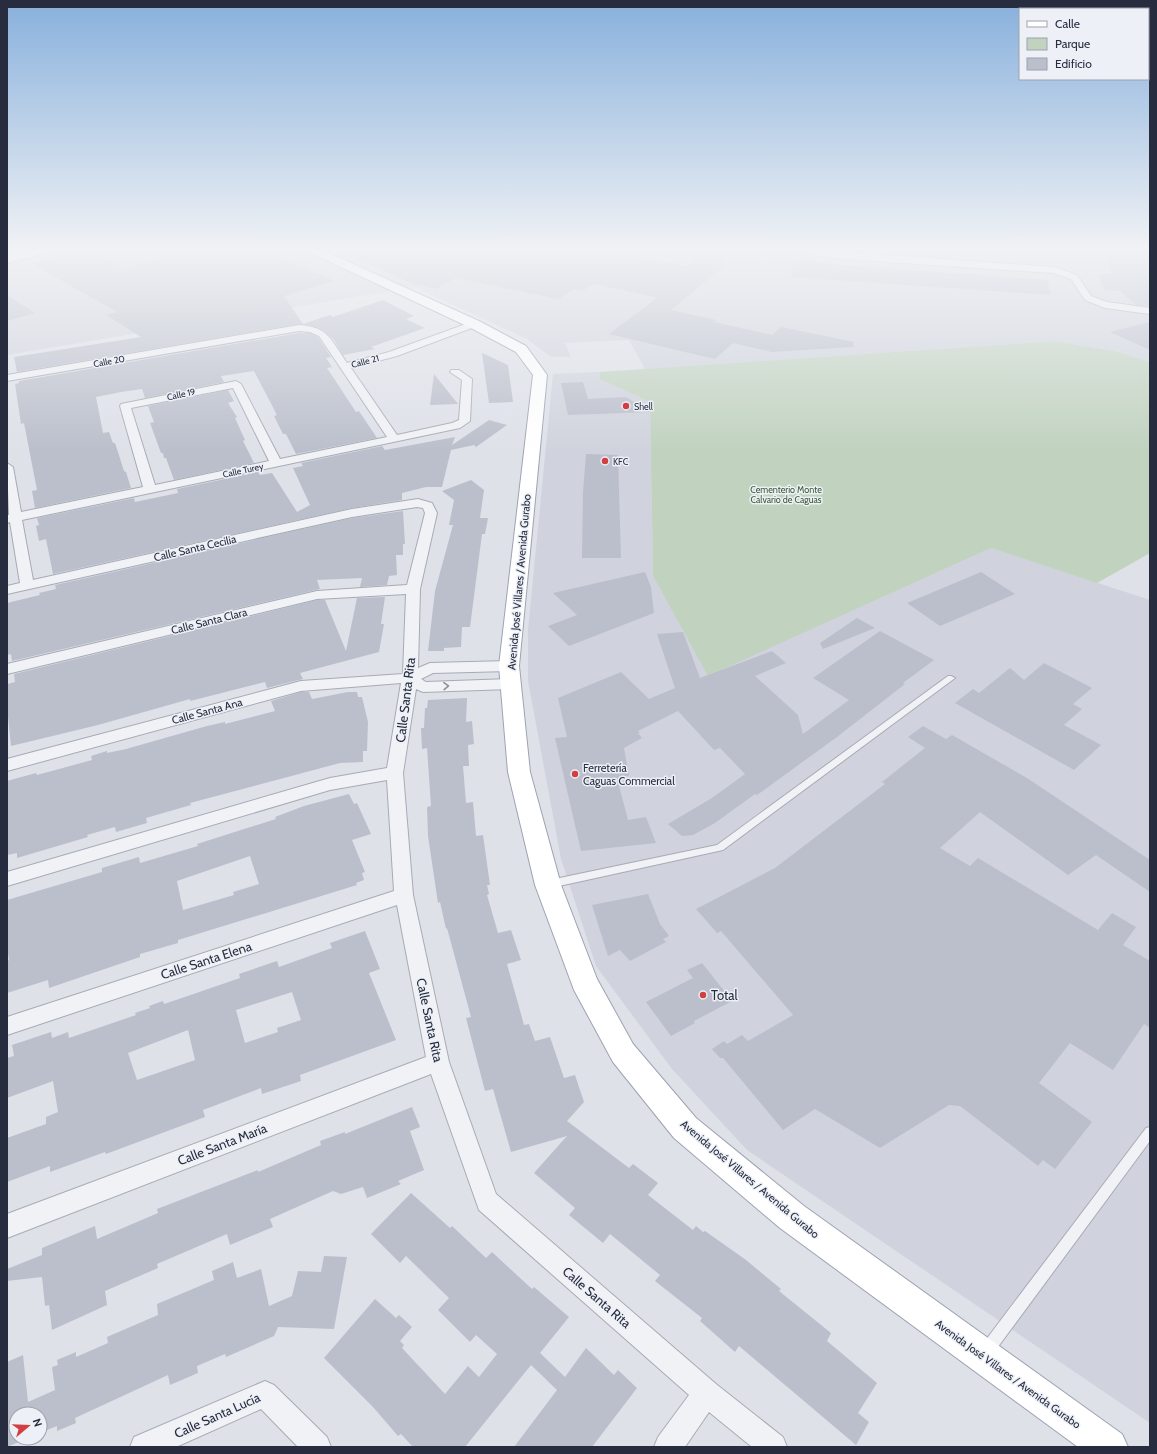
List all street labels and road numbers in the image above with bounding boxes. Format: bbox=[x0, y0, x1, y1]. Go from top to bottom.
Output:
street label: Calle 21 bbox=[350, 352, 380, 370]
street label: Calle 20 bbox=[92, 353, 126, 369]
street label: Calle 19 bbox=[166, 386, 196, 402]
street label: Calle Turey bbox=[222, 460, 265, 480]
street label: Avenida José Villares / Avenida Gurabo bbox=[504, 493, 534, 671]
street label: Calle Santa Cecilia bbox=[152, 532, 238, 564]
street label: Calle Santa Clara bbox=[170, 605, 249, 637]
street label: Calle Santa Rita bbox=[392, 656, 418, 743]
street label: Calle Santa Ana bbox=[170, 695, 245, 727]
street label: Calle Santa Elena bbox=[158, 938, 254, 982]
street label: Calle Santa Rita bbox=[413, 976, 447, 1064]
street label: Avenida José Villares / Avenida Gurabo bbox=[678, 1117, 822, 1241]
street label: Calle Santa María bbox=[175, 1119, 270, 1168]
street label: Calle Santa Rita bbox=[559, 1263, 635, 1332]
street label: Avenida José Villares / Avenida Gurabo bbox=[932, 1316, 1084, 1432]
street label: Calle Santa Lucía bbox=[171, 1389, 263, 1441]

